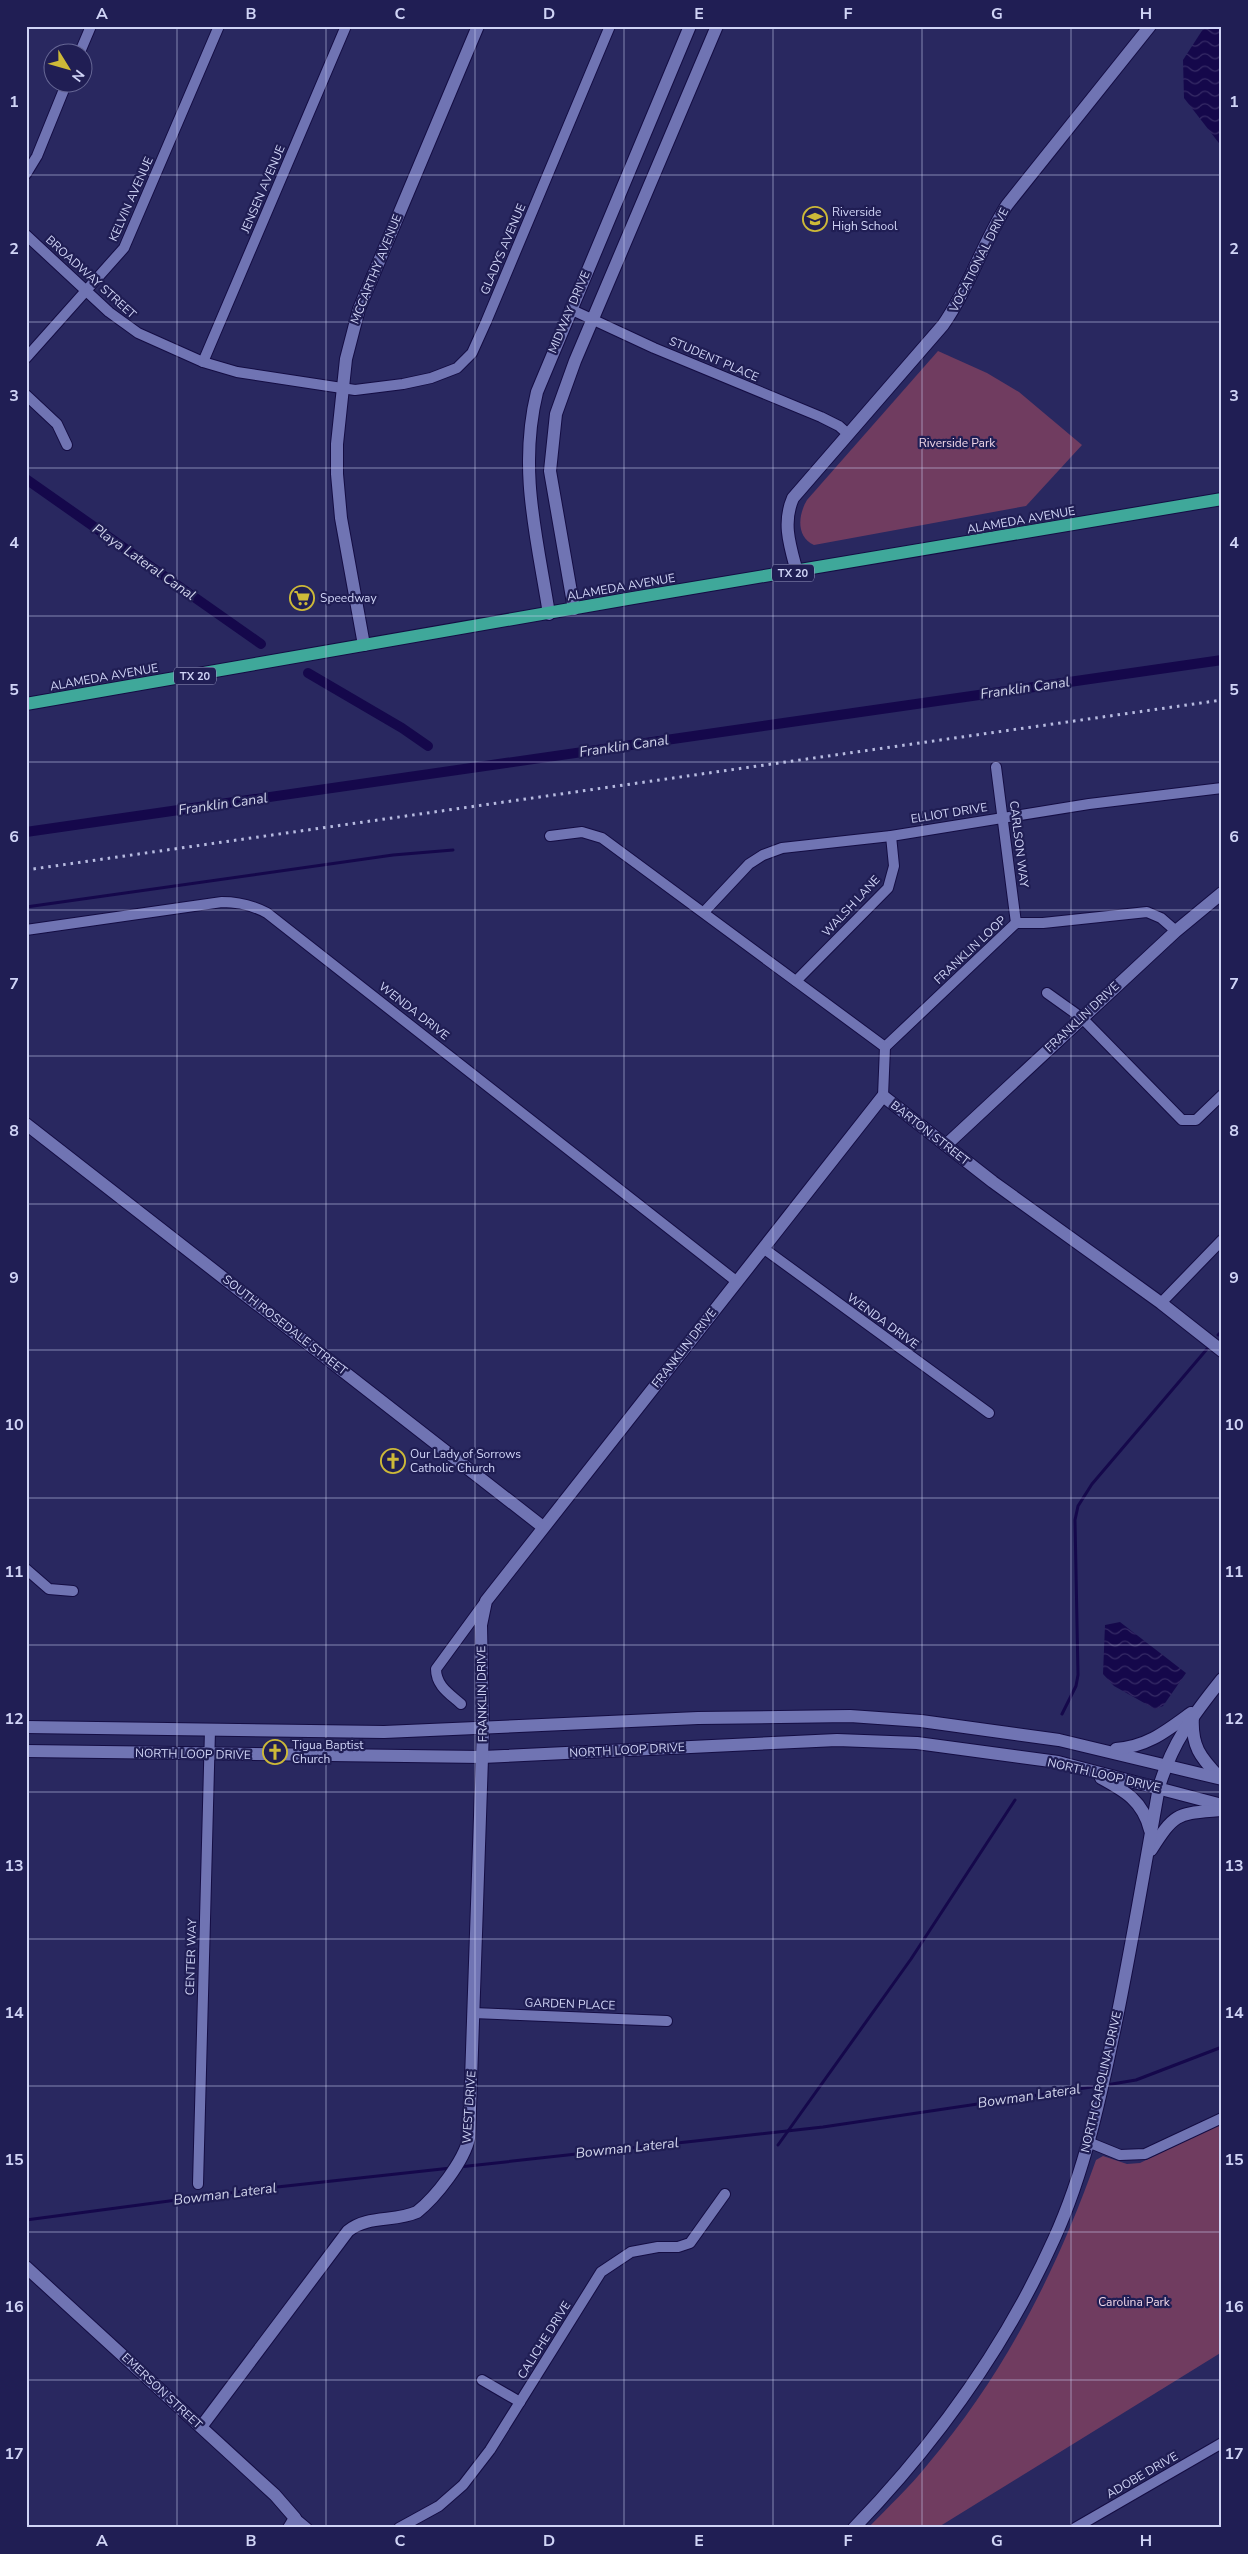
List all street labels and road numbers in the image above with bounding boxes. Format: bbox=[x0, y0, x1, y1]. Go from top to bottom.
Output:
street label: JENSEN AVENUE bbox=[237, 143, 289, 236]
street label: KELVIN AVENUE bbox=[105, 154, 157, 244]
street label: GLADYS AVENUE bbox=[477, 201, 529, 297]
street label: VOCATIONAL DRIVE bbox=[945, 205, 1012, 316]
street label: MCCARTHY AVENUE bbox=[347, 212, 405, 326]
street label: BROADWAY STREET bbox=[42, 232, 140, 323]
street label: MIDWAY DRIVE bbox=[544, 268, 594, 356]
street label: STUDENT PLACE bbox=[667, 333, 761, 385]
street label: ALAMEDA AVENUE bbox=[966, 503, 1076, 537]
road number: TX 20 bbox=[772, 564, 814, 582]
street label: ALAMEDA AVENUE bbox=[566, 570, 676, 604]
street label: ALAMEDA AVENUE bbox=[49, 660, 159, 694]
road number: TX 20 bbox=[174, 668, 216, 684]
street label: ELLIOT DRIVE bbox=[910, 799, 988, 827]
street label: CARLSON WAY bbox=[1006, 800, 1032, 889]
street label: WALSH LANE bbox=[819, 872, 883, 940]
street label: FRANKLIN LOOP bbox=[930, 912, 1010, 988]
street label: FRANKLIN DRIVE bbox=[1041, 978, 1123, 1056]
street label: WENDA DRIVE bbox=[376, 979, 452, 1043]
street label: BARTON STREET bbox=[887, 1097, 973, 1169]
street label: SOUTH ROSEDALE STREET bbox=[219, 1271, 351, 1379]
street label: WENDA DRIVE bbox=[844, 1290, 922, 1352]
street label: FRANKLIN DRIVE bbox=[648, 1305, 720, 1391]
street label: FRANKLIN DRIVE bbox=[473, 1646, 491, 1742]
street label: NORTH LOOP DRIVE bbox=[569, 1739, 685, 1761]
street label: NORTH LOOP DRIVE bbox=[135, 1745, 251, 1763]
street label: NORTH LOOP DRIVE bbox=[1046, 1754, 1162, 1796]
street label: CENTER WAY bbox=[182, 1917, 200, 1996]
street label: GARDEN PLACE bbox=[524, 1994, 616, 2014]
street label: NORTH CAROLINA DRIVE bbox=[1077, 2010, 1125, 2154]
street label: WEST DRIVE bbox=[458, 2070, 480, 2144]
street label: CALICHE DRIVE bbox=[514, 2298, 574, 2382]
street label: EMERSON STREET bbox=[118, 2350, 206, 2433]
street label: ADOBE DRIVE bbox=[1103, 2448, 1181, 2502]

